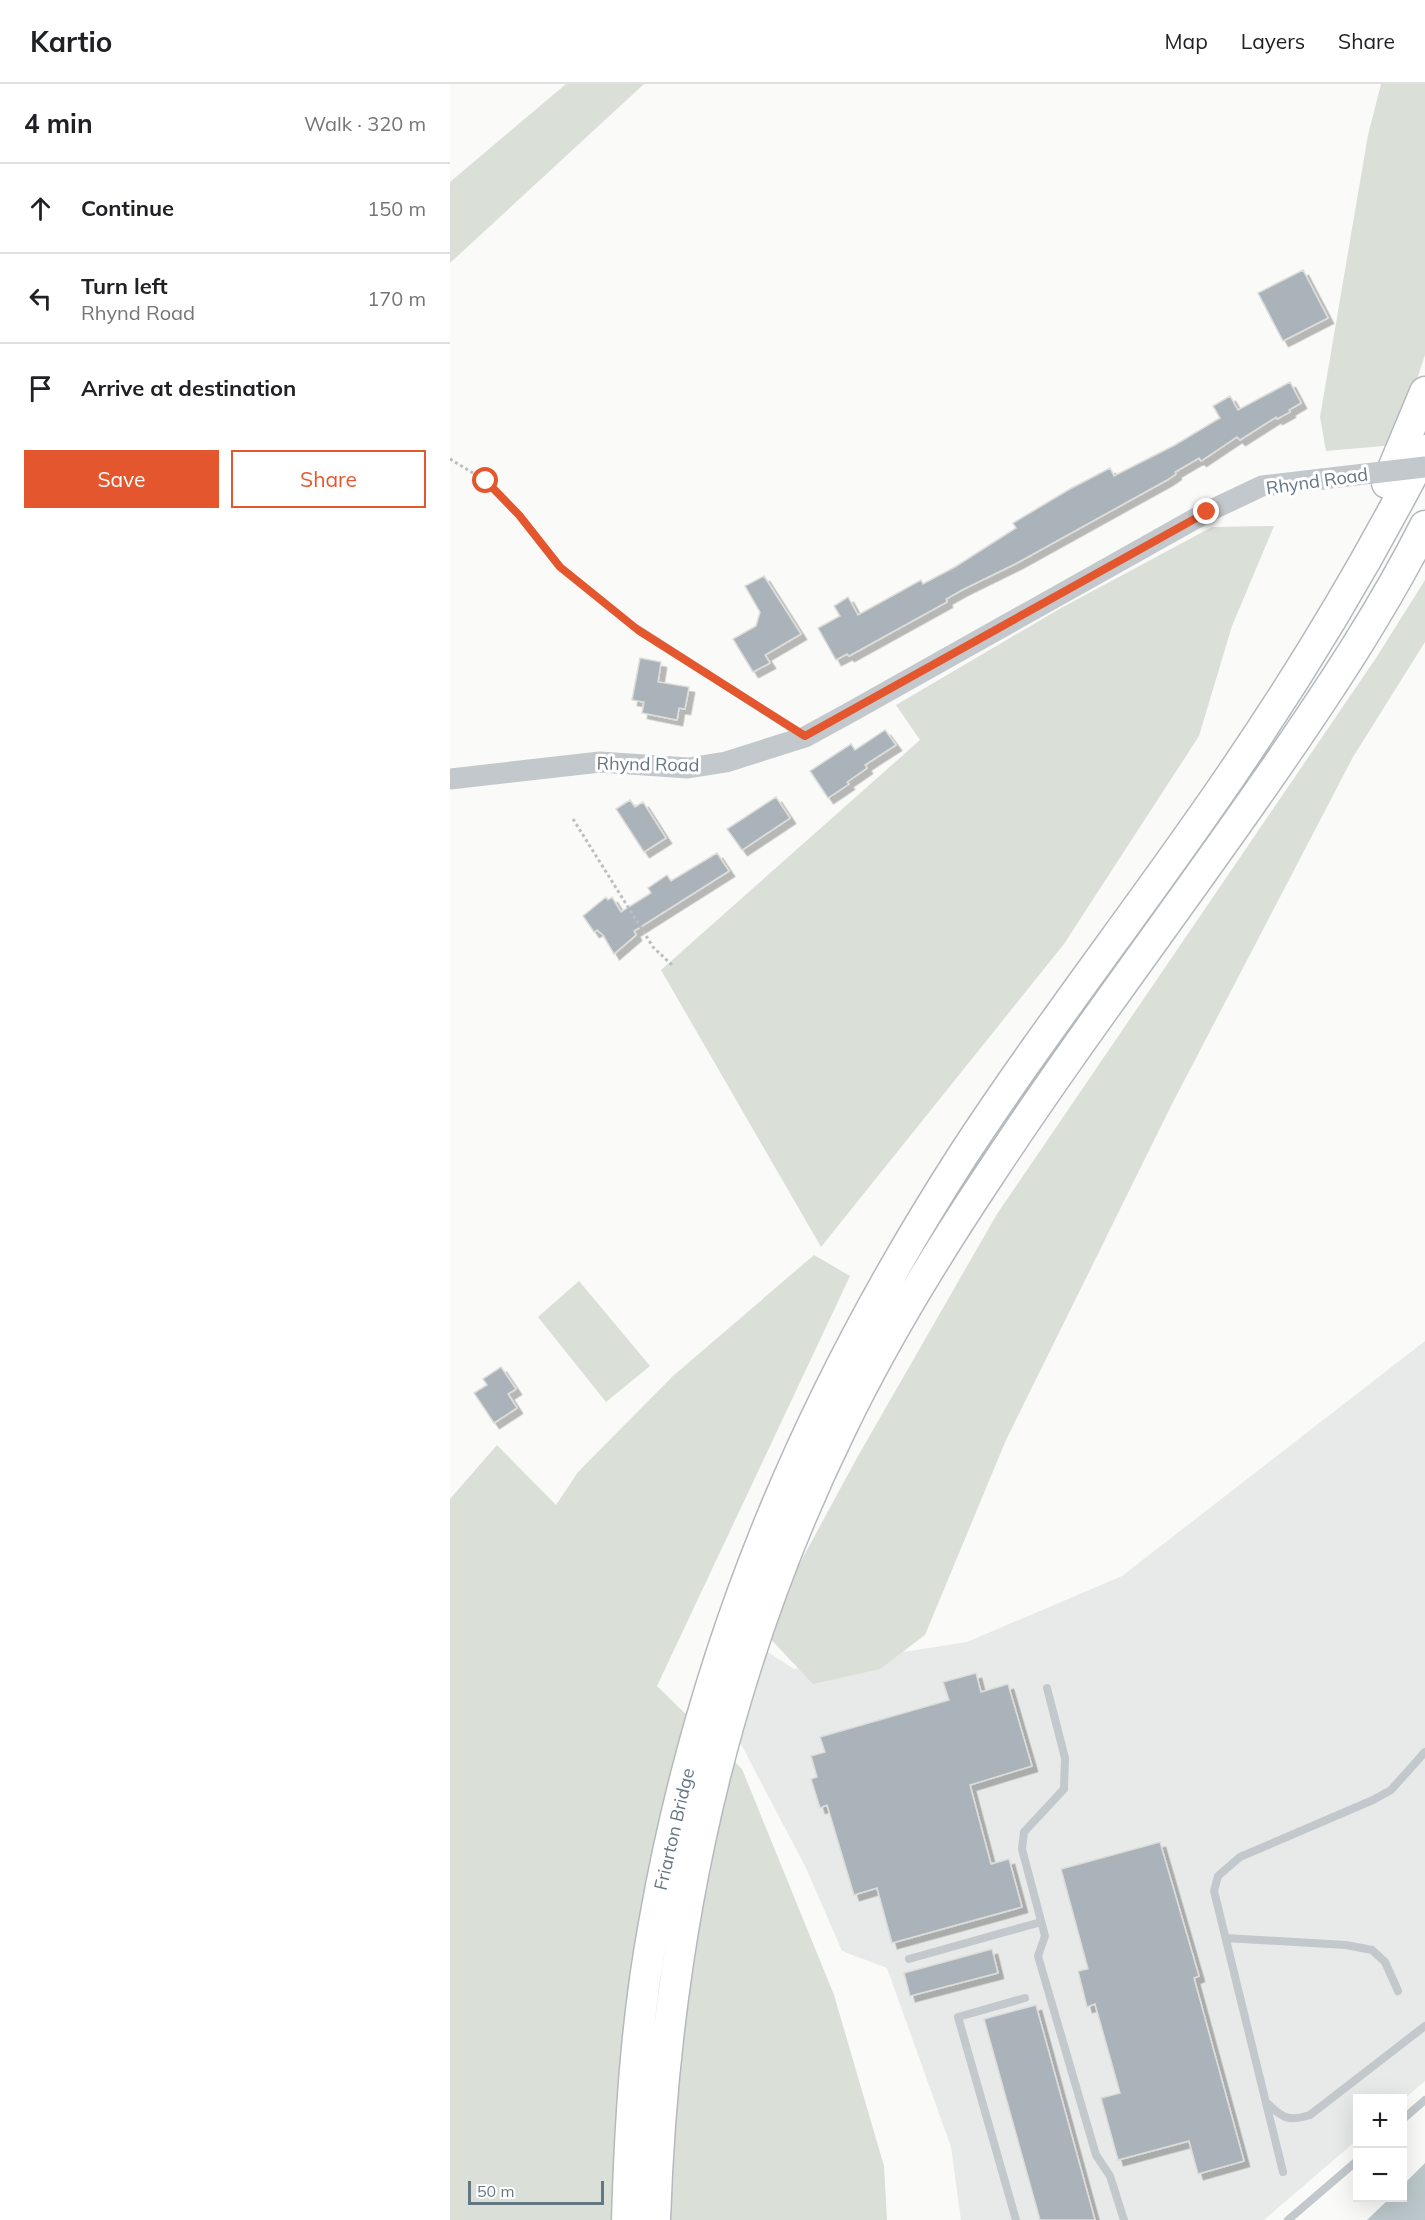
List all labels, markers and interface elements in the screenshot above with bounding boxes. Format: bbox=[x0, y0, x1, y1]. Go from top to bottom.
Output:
text: Kartio bbox=[30, 24, 112, 59]
text: Map bbox=[1165, 28, 1208, 54]
text: Layers bbox=[1241, 28, 1305, 54]
text: Share bbox=[1338, 28, 1395, 54]
text: 4 min bbox=[24, 107, 93, 140]
text: Walk · 320 m bbox=[304, 111, 426, 136]
icon: ahead bbox=[24, 192, 57, 225]
text: Continue bbox=[81, 194, 174, 222]
text: 150 m bbox=[367, 196, 426, 221]
text: Turn left bbox=[81, 272, 168, 300]
icon: left bbox=[24, 282, 57, 315]
text: 170 m bbox=[367, 286, 426, 311]
text: Rhynd Road bbox=[81, 300, 195, 325]
icon: arrive bbox=[24, 372, 57, 405]
text: Arrive at destination bbox=[81, 374, 296, 402]
button: Save bbox=[24, 450, 219, 508]
button: Share bbox=[231, 450, 426, 508]
street label: Rhynd Road bbox=[1265, 462, 1369, 500]
route start bbox=[472, 467, 498, 493]
route end bbox=[1193, 498, 1219, 524]
street label: Rhynd Road bbox=[596, 752, 700, 776]
street label: Friarton Bridge bbox=[649, 1766, 699, 1892]
map controls bbox=[1353, 2094, 1407, 2202]
button: + bbox=[1353, 2094, 1407, 2148]
button: − bbox=[1353, 2148, 1407, 2202]
scale bar bbox=[468, 2178, 604, 2206]
text: 50 m bbox=[477, 2181, 514, 2201]

